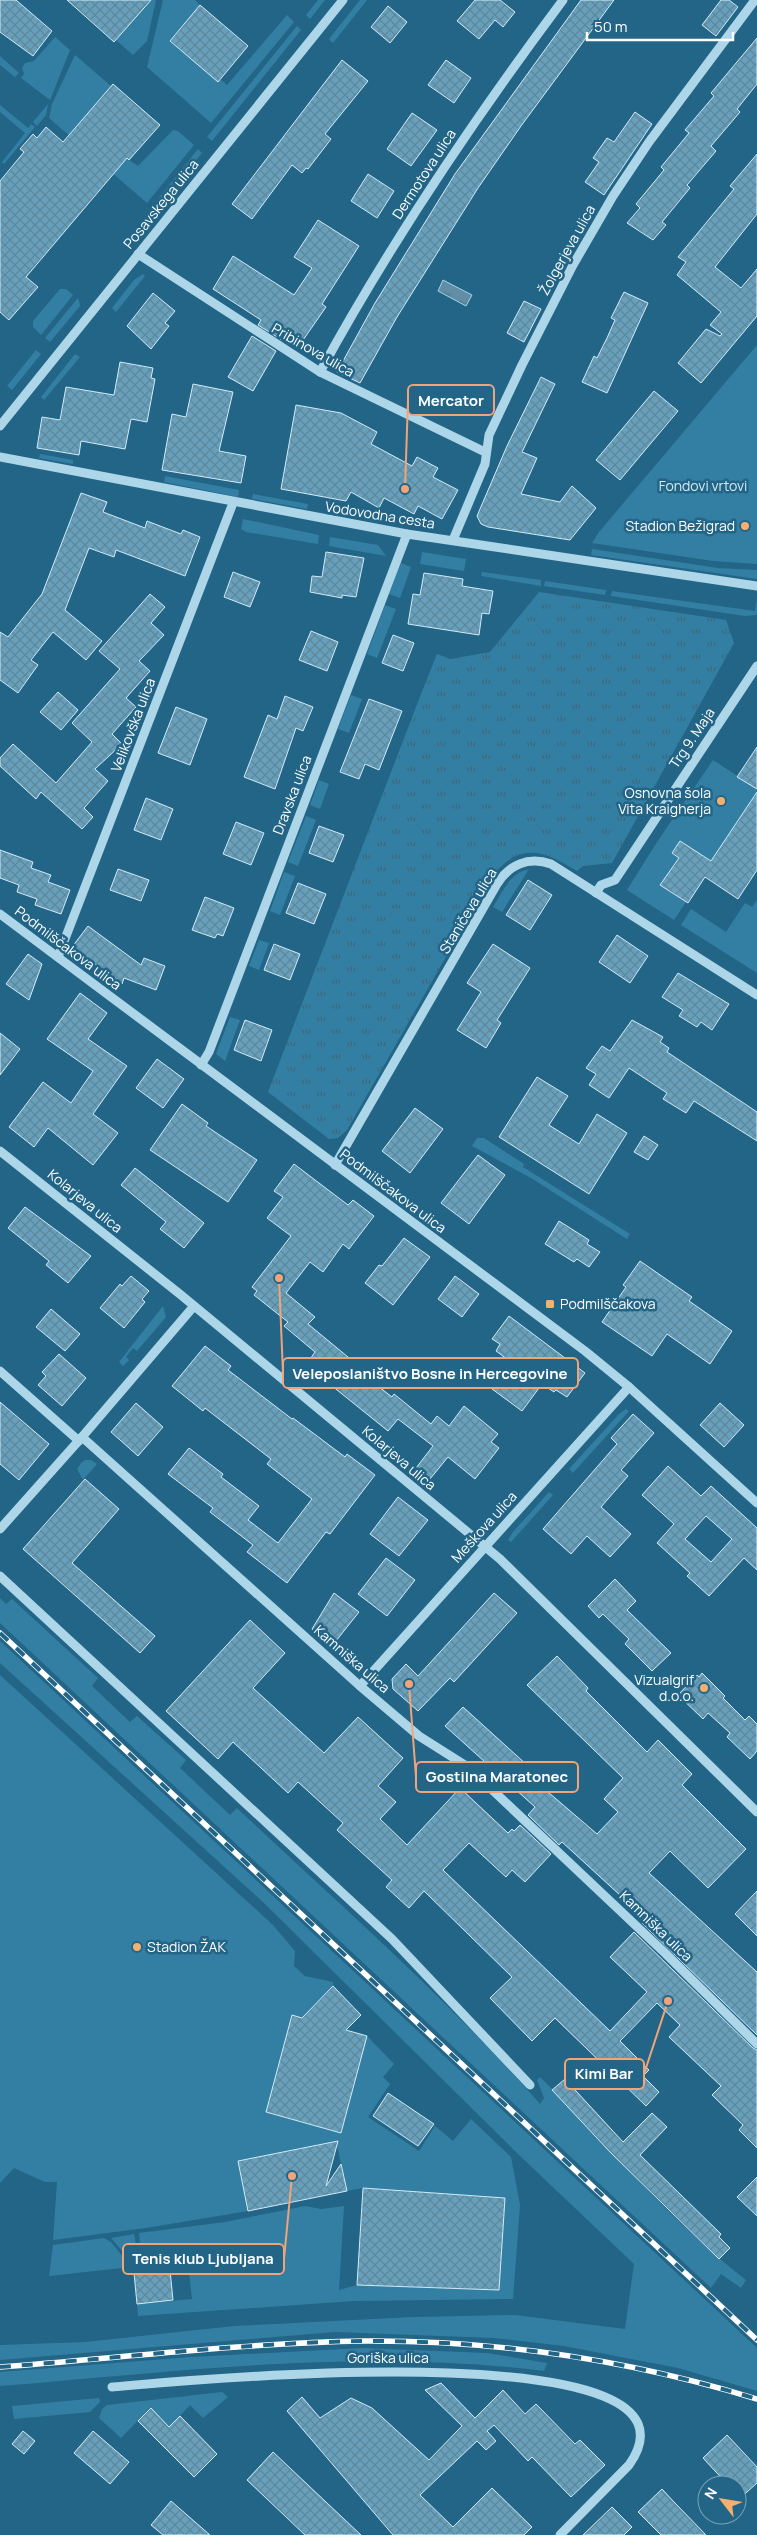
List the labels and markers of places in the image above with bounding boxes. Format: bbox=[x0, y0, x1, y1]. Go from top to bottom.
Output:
callout: Mercator bbox=[408, 385, 494, 415]
place label: Stadion Bežigrad bbox=[625, 516, 735, 535]
marker: Stadion Bežigrad bbox=[739, 520, 751, 532]
place label: Osnovna šola Vita Kraigherja bbox=[618, 783, 711, 818]
marker: Osnovna šola Vita Kraigherja bbox=[715, 795, 727, 807]
place label: Podmilščakova bbox=[560, 1294, 656, 1313]
marker: Podmilščakova bbox=[544, 1298, 556, 1310]
callout: Veleposlaništvo Bosne in Hercegovine bbox=[283, 1358, 578, 1388]
place label: Vizualgrif d.o.o. bbox=[634, 1670, 694, 1705]
marker: Vizualgrif d.o.o. bbox=[698, 1682, 710, 1694]
callout: Gostilna Maratonec bbox=[416, 1762, 578, 1792]
place label: Stadion ŽAK bbox=[147, 1937, 226, 1956]
marker: Stadion ŽAK bbox=[131, 1941, 143, 1953]
callout: Kimi Bar bbox=[565, 2059, 644, 2089]
callout: Tenis klub Ljubljana bbox=[123, 2244, 284, 2274]

